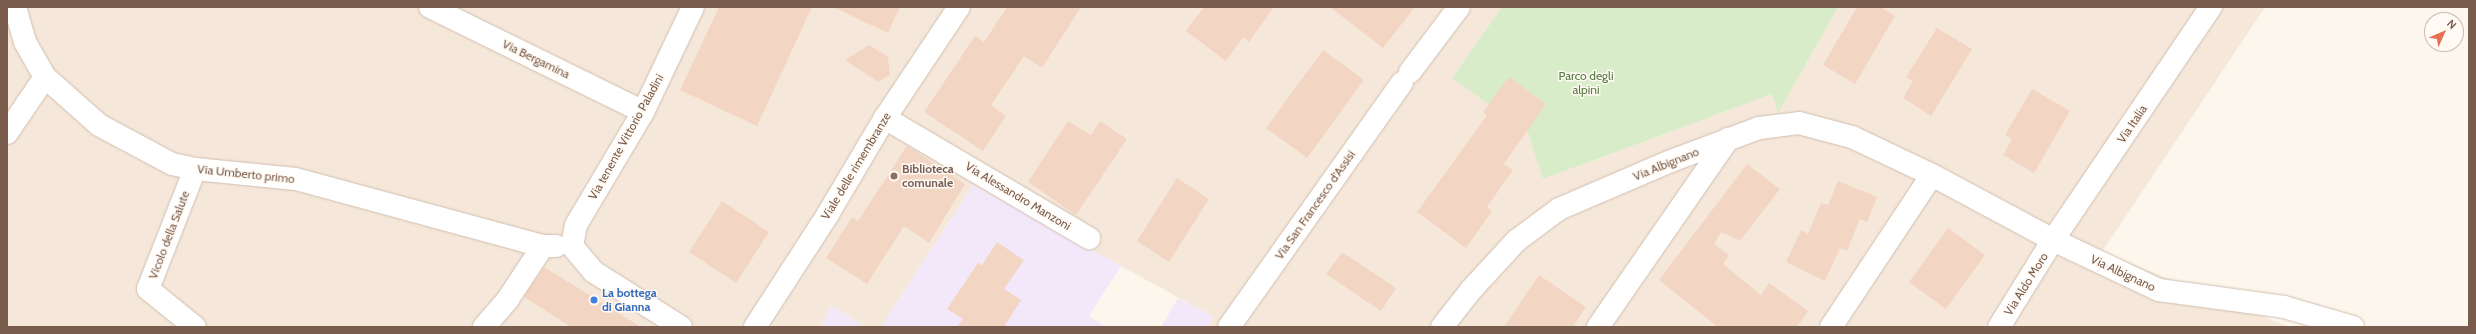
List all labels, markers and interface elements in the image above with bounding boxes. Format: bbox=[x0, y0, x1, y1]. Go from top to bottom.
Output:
north arrow bbox=[2424, 12, 2464, 52]
text: N bbox=[2444, 17, 2459, 32]
street label: Via Bergamina bbox=[500, 36, 572, 82]
park label: Parco degli alpini bbox=[1559, 69, 1613, 97]
street label: Via tenente Vittorio Paladini bbox=[585, 72, 667, 202]
street label: Via Italia bbox=[2114, 102, 2150, 146]
street label: Viale delle rimembranze bbox=[818, 110, 894, 222]
street label: Via Albignano bbox=[1631, 144, 1701, 184]
street label: Via San Francesco d'Assisi bbox=[1272, 148, 1358, 262]
street label: Via Alessandro Manzoni bbox=[963, 159, 1073, 233]
street label: Via Umberto primo bbox=[197, 162, 295, 186]
place label: Biblioteca comunale bbox=[902, 162, 954, 190]
marker: Biblioteca comunale bbox=[889, 171, 899, 181]
street label: Vicolo della Salute bbox=[146, 189, 192, 281]
street label: Via Aldo Moro bbox=[2001, 250, 2051, 318]
street label: Via Albignano bbox=[2088, 252, 2158, 294]
place label: La bottega di Gianna bbox=[602, 286, 657, 314]
marker: La bottega di Gianna bbox=[589, 295, 599, 305]

